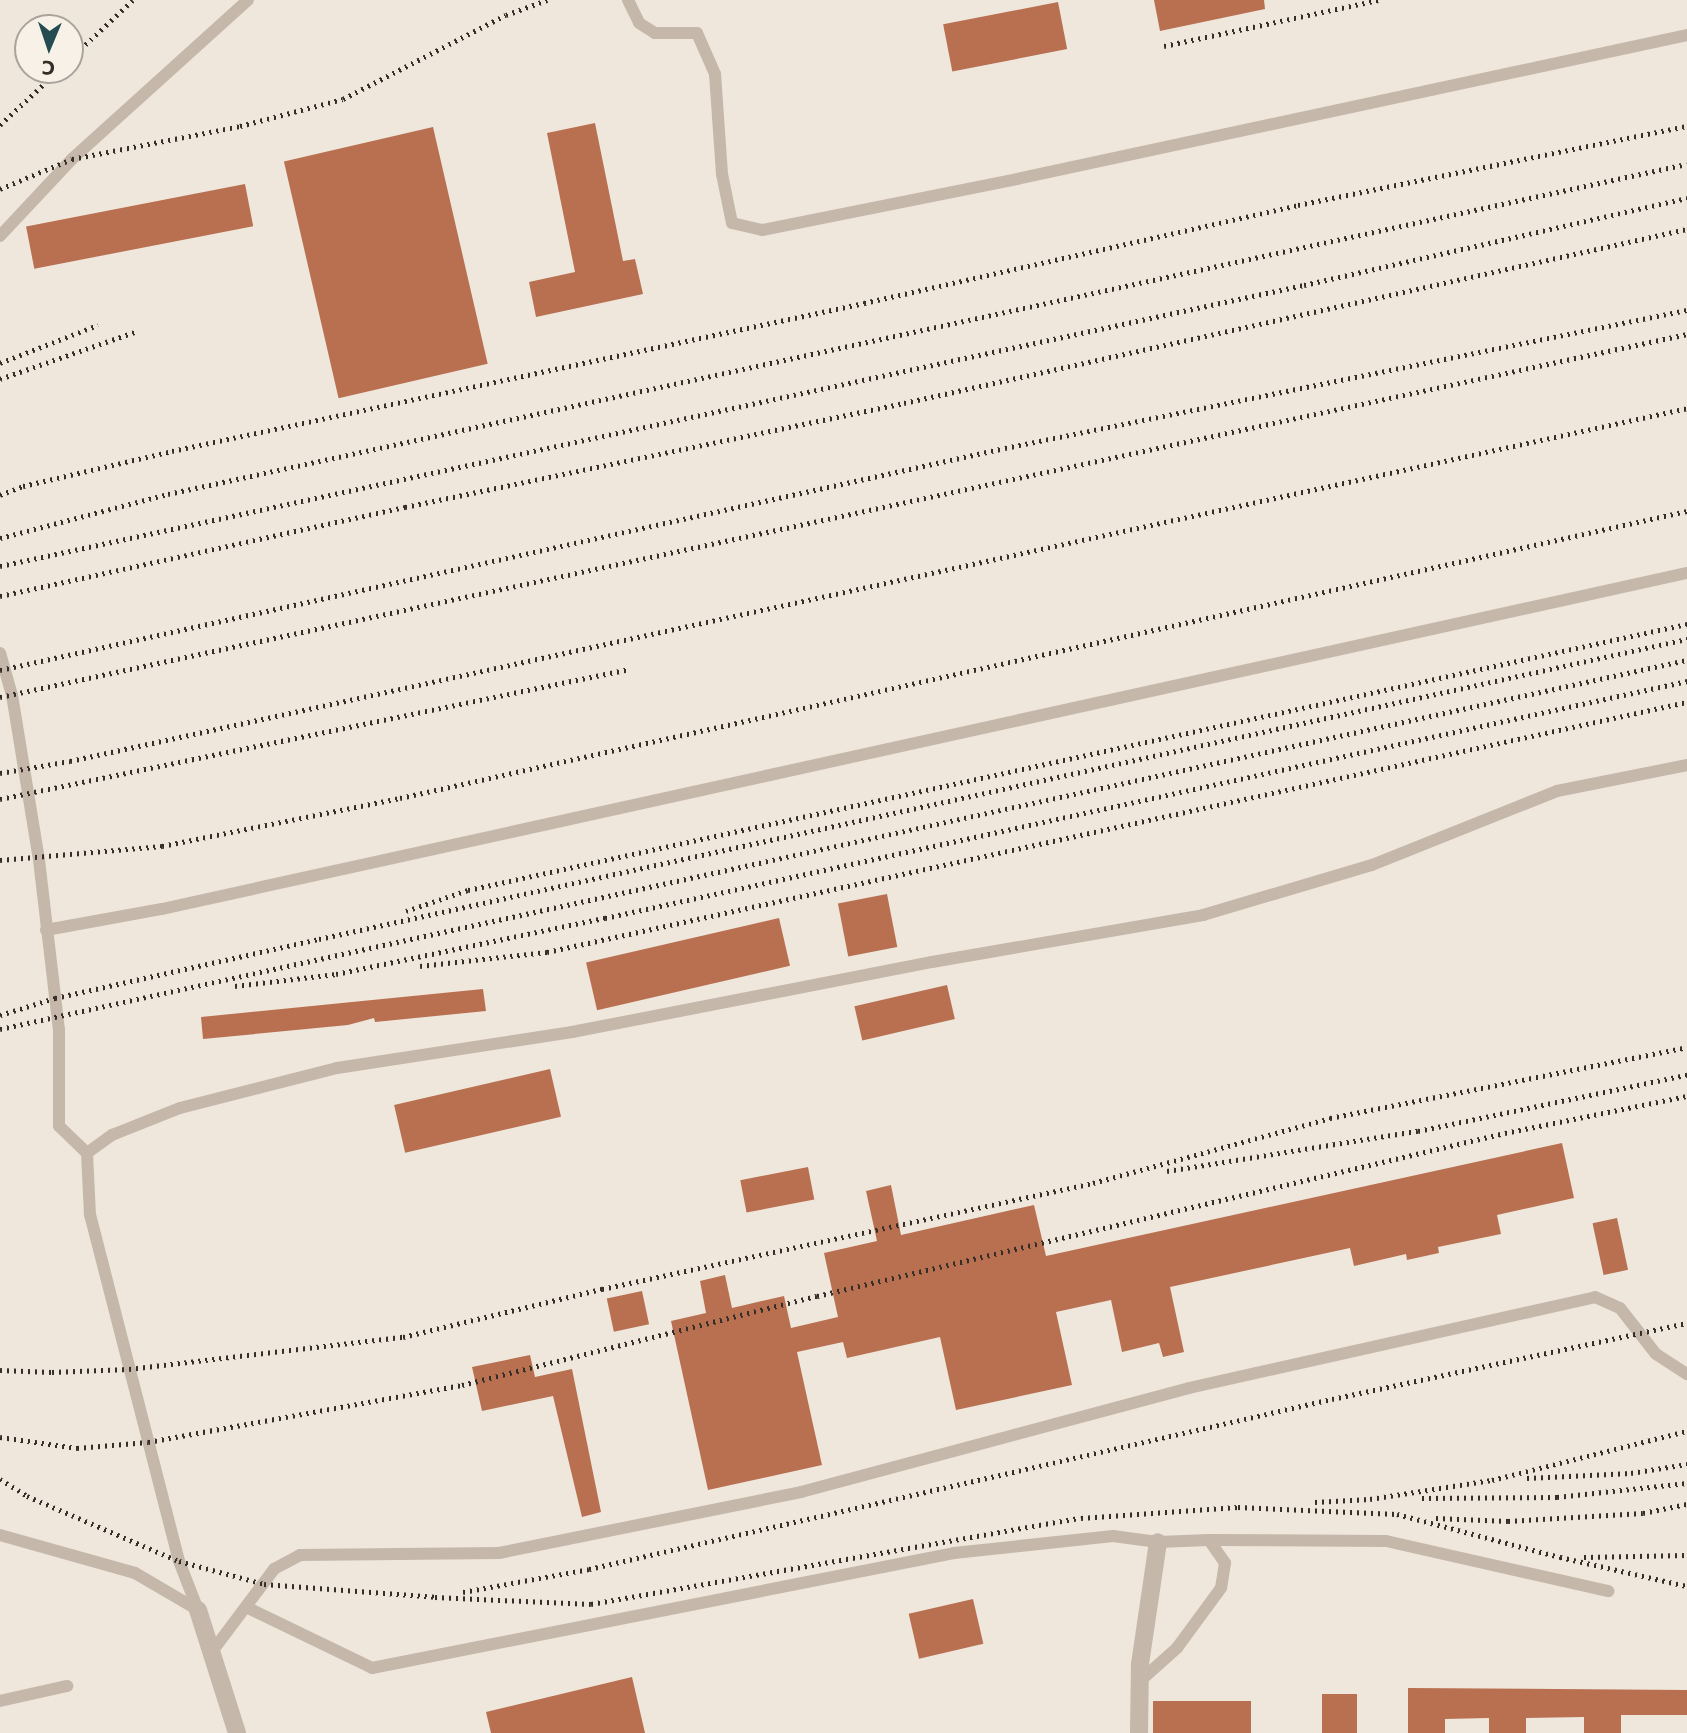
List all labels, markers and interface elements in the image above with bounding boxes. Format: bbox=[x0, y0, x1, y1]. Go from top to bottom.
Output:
north arrow bbox=[14, 14, 84, 84]
text: С bbox=[41, 57, 55, 80]

